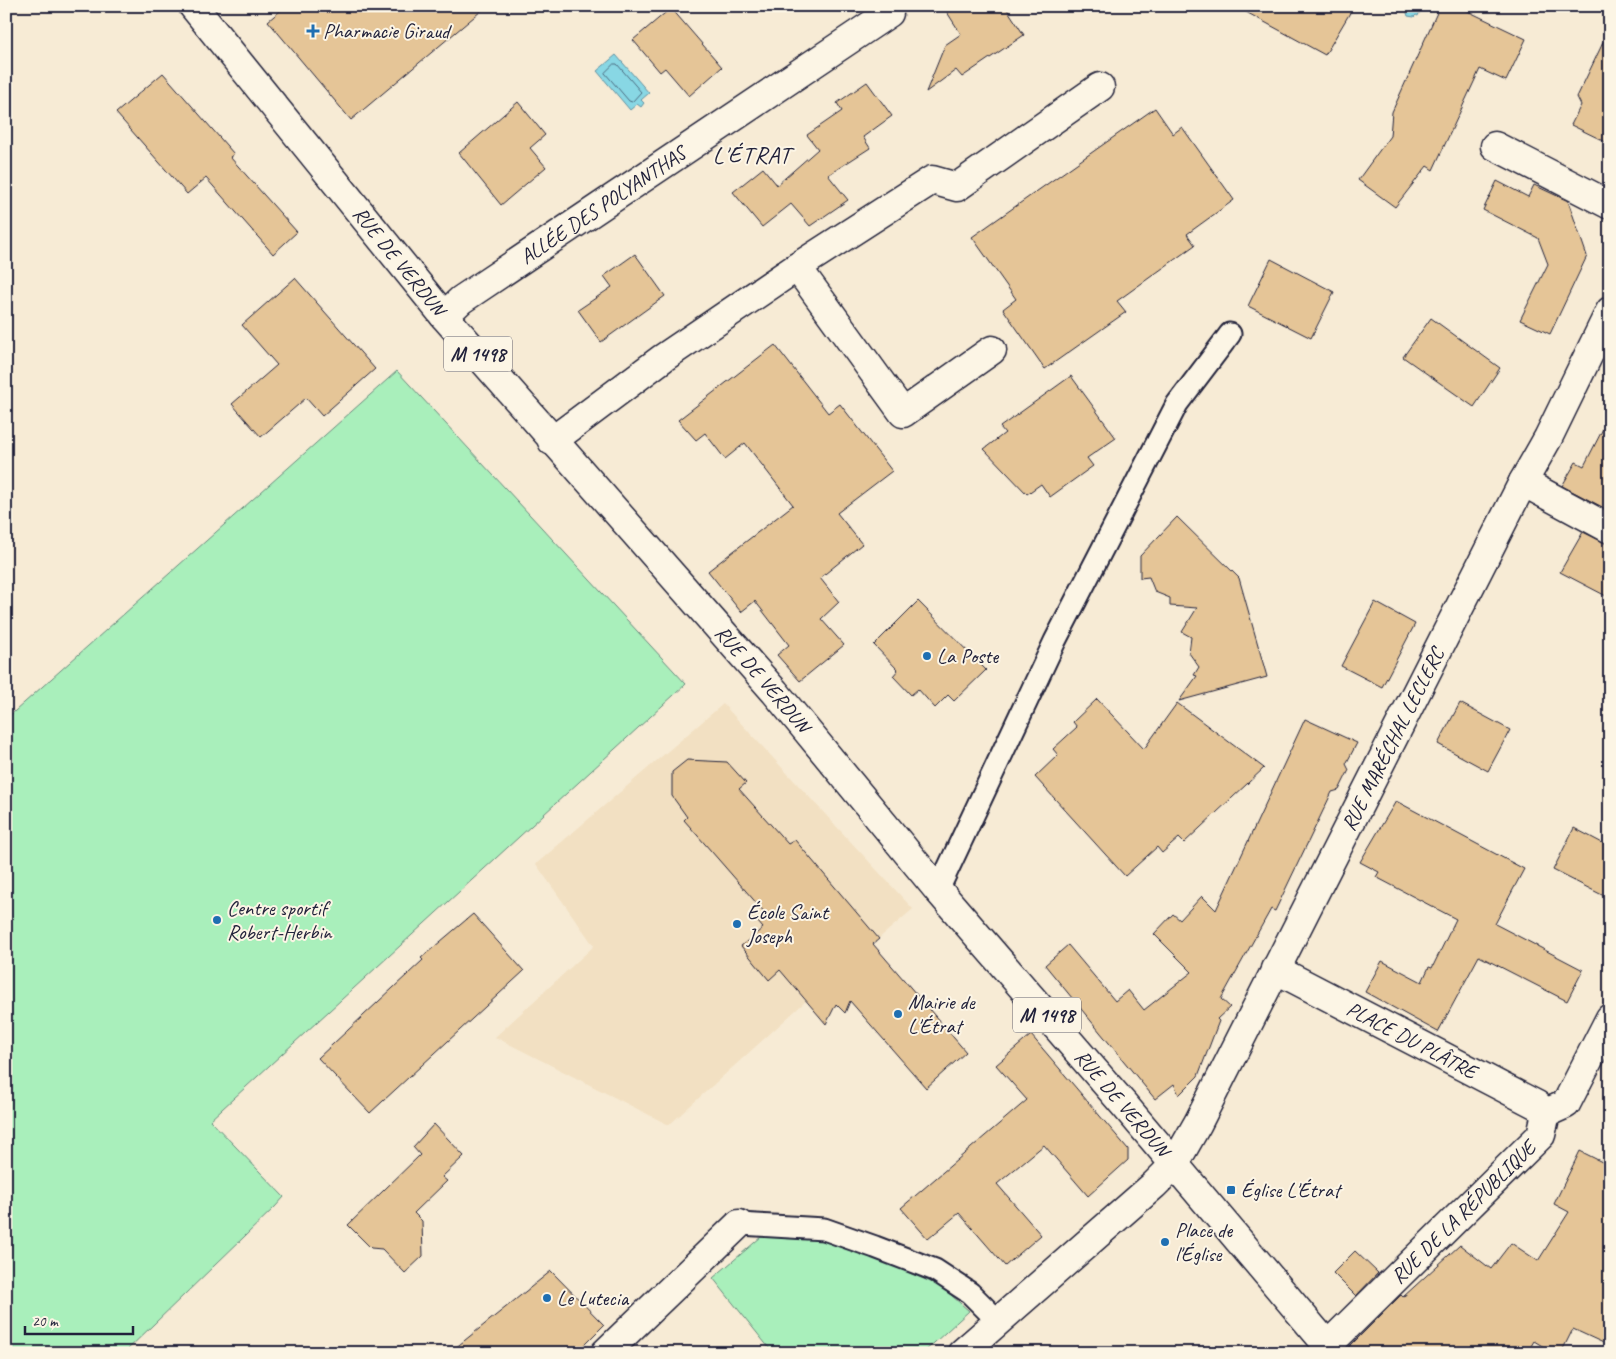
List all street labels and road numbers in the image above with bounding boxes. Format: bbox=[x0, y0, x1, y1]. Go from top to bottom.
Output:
street label: ALLÉE DES POLYANTHAS bbox=[515, 139, 693, 270]
street label: RUE DE VERDUN bbox=[347, 201, 453, 323]
road number: M 1498 bbox=[444, 336, 512, 372]
street label: RUE DE VERDUN bbox=[710, 620, 818, 740]
street label: RUE MARÉCHAL LECLERC bbox=[1335, 641, 1451, 835]
street label: PLACE DU PLÂTRE bbox=[1342, 995, 1484, 1086]
road number: M 1498 bbox=[1013, 998, 1081, 1032]
street label: RUE DE VERDUN bbox=[1069, 1044, 1177, 1164]
street label: RUE DE LA RÉPUBLIQUE bbox=[1385, 1133, 1543, 1289]

